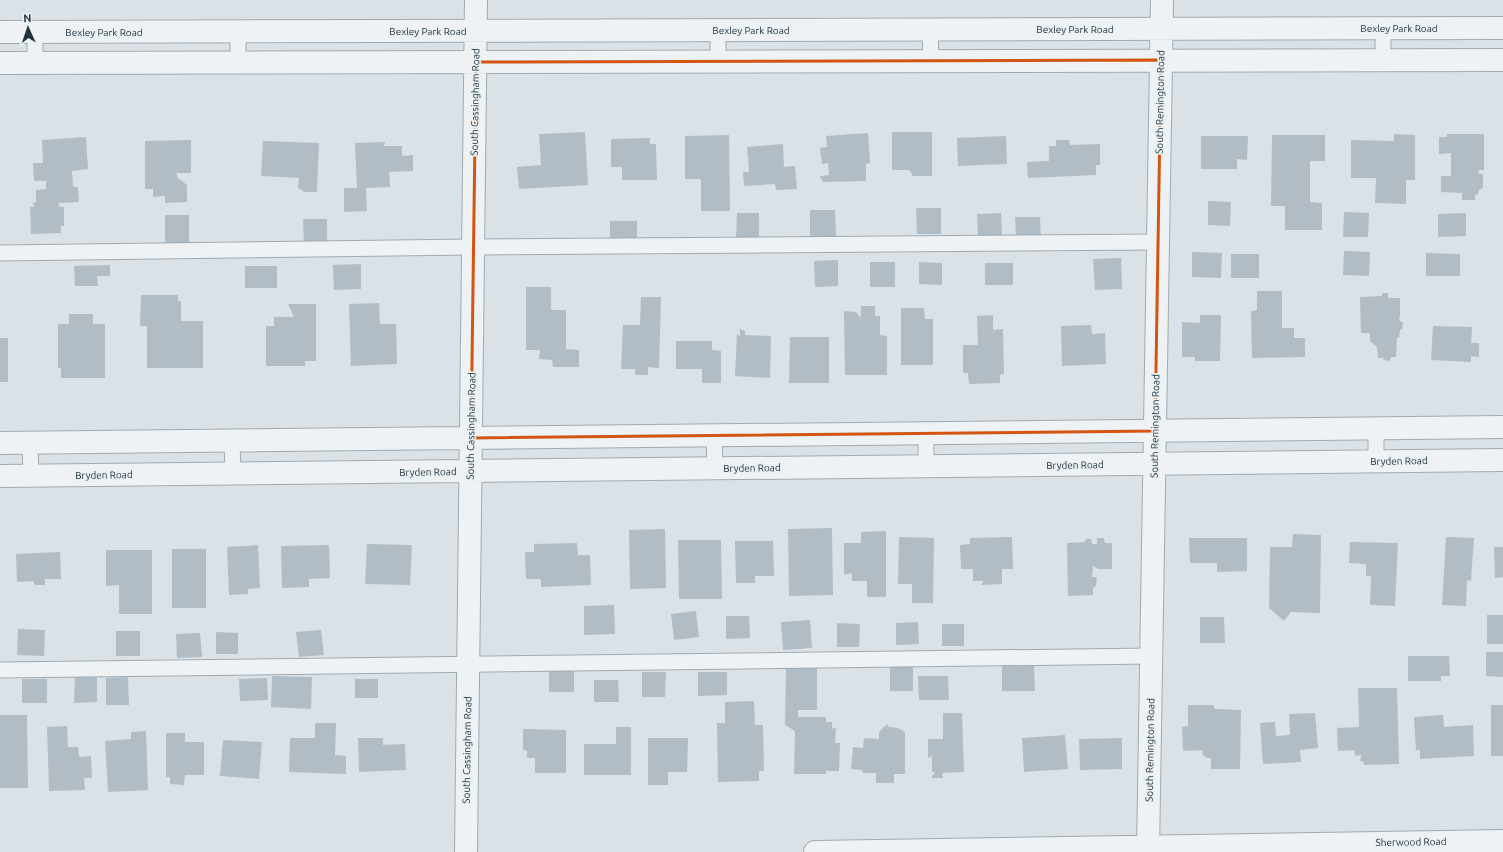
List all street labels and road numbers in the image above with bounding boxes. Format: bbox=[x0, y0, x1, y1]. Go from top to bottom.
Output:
street label: Bexley Park Road bbox=[1360, 23, 1438, 34]
street label: Bexley Park Road bbox=[1036, 24, 1114, 35]
street label: Bexley Park Road bbox=[712, 25, 790, 36]
street label: Bexley Park Road bbox=[389, 26, 467, 37]
street label: Bexley Park Road bbox=[65, 27, 143, 38]
street label: South Cassingham Road bbox=[469, 48, 481, 156]
street label: South Remington Road bbox=[1154, 50, 1166, 154]
street label: South Cassingham Road bbox=[465, 372, 477, 480]
street label: South Remington Road bbox=[1149, 374, 1161, 478]
street label: Bryden Road bbox=[1370, 455, 1428, 467]
street label: Bryden Road bbox=[1046, 459, 1104, 471]
street label: Bryden Road bbox=[723, 462, 781, 474]
street label: Bryden Road bbox=[399, 466, 457, 478]
street label: Bryden Road bbox=[75, 469, 133, 481]
street label: South Cassingham Road bbox=[461, 696, 473, 804]
street label: South Remington Road bbox=[1144, 698, 1156, 802]
street label: Sherwood Road bbox=[1375, 836, 1447, 848]

